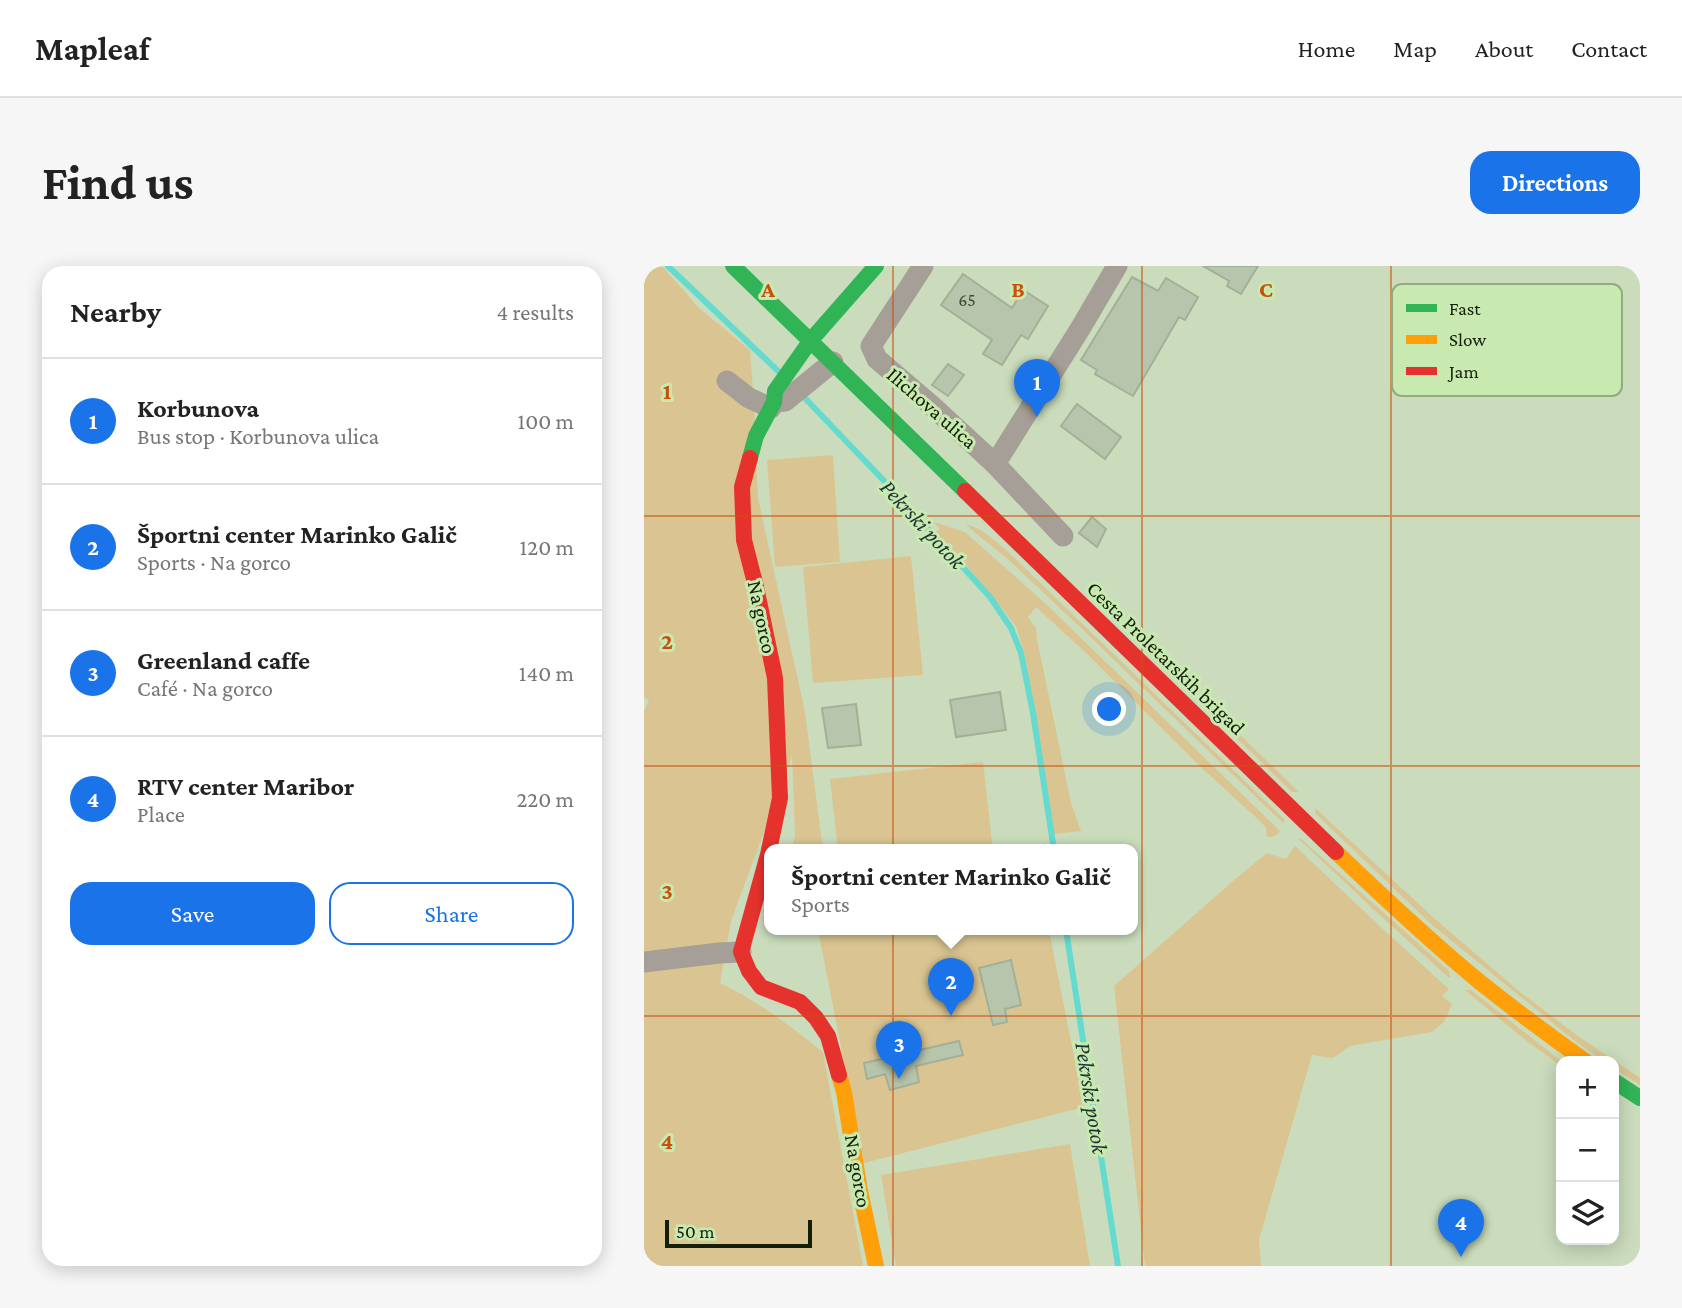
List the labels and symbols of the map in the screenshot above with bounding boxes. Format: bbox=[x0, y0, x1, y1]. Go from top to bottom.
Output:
text: A bbox=[760, 276, 775, 302]
text: B bbox=[1011, 276, 1025, 302]
text: C bbox=[1259, 276, 1273, 302]
legend bbox=[1392, 284, 1622, 396]
house number: 65 bbox=[958, 290, 976, 310]
text: Fast bbox=[1449, 298, 1481, 319]
text: Slow bbox=[1449, 329, 1486, 350]
pin: 1 bbox=[1014, 359, 1060, 417]
text: Jam bbox=[1447, 361, 1479, 382]
street label: Ilichova ulica bbox=[882, 362, 982, 454]
text: 1 bbox=[663, 378, 672, 404]
water label: Pekrski potok bbox=[875, 474, 972, 575]
street label: Cesta Proletarskih brigad bbox=[1082, 576, 1250, 740]
street label: Na gorco bbox=[743, 578, 781, 656]
text: 2 bbox=[661, 628, 673, 654]
your location bbox=[1092, 692, 1126, 726]
text: 3 bbox=[661, 878, 673, 904]
pin: 2 bbox=[928, 958, 974, 1016]
pin: 3 bbox=[876, 1021, 922, 1079]
water label: Pekrski potok bbox=[1070, 1040, 1114, 1157]
text: 4 bbox=[661, 1128, 673, 1154]
street label: Na gorco bbox=[840, 1133, 876, 1209]
pin: 4 bbox=[1438, 1199, 1484, 1257]
scale bar bbox=[665, 1217, 812, 1249]

